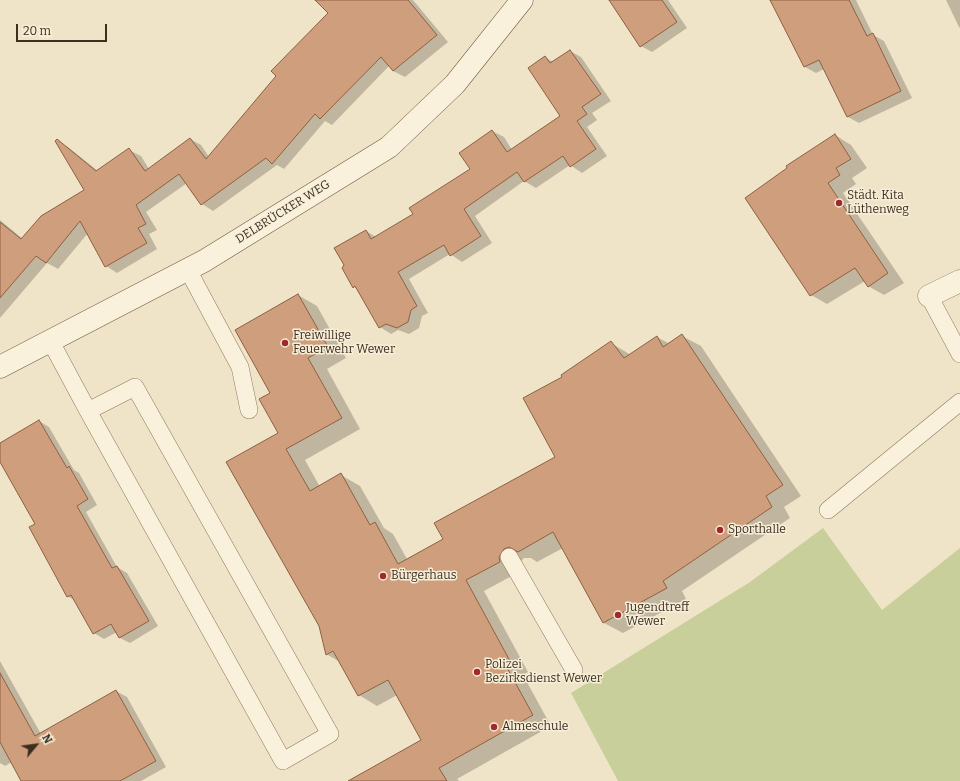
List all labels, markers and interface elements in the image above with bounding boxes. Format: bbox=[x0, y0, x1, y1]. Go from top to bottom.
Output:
scale bar bbox=[18, 16, 109, 42]
text: 20 m bbox=[23, 24, 51, 38]
street label: DELBRÜCKER WEG bbox=[233, 177, 333, 247]
place label: Städt. Kita Lüthenweg bbox=[847, 189, 909, 217]
marker: Städt. Kita Lüthenweg bbox=[834, 198, 844, 208]
place label: Freiwillige Feuerwehr Wewer bbox=[293, 329, 395, 357]
marker: Freiwillige Feuerwehr Wewer bbox=[280, 338, 290, 348]
place label: Sporthalle bbox=[728, 523, 786, 537]
marker: Sporthalle bbox=[715, 525, 725, 535]
place label: Bürgerhaus bbox=[391, 569, 456, 583]
marker: Bürgerhaus bbox=[378, 571, 388, 581]
place label: Jugendtreff Wewer bbox=[626, 601, 689, 629]
marker: Jugendtreff Wewer bbox=[613, 610, 623, 620]
place label: Polizei Bezirksdienst Wewer bbox=[485, 658, 602, 686]
marker: Polizei Bezirksdienst Wewer bbox=[472, 667, 482, 677]
place label: Almeschule bbox=[502, 720, 568, 734]
marker: Almeschule bbox=[489, 722, 499, 732]
north arrow bbox=[16, 725, 56, 765]
text: N bbox=[39, 732, 55, 746]

